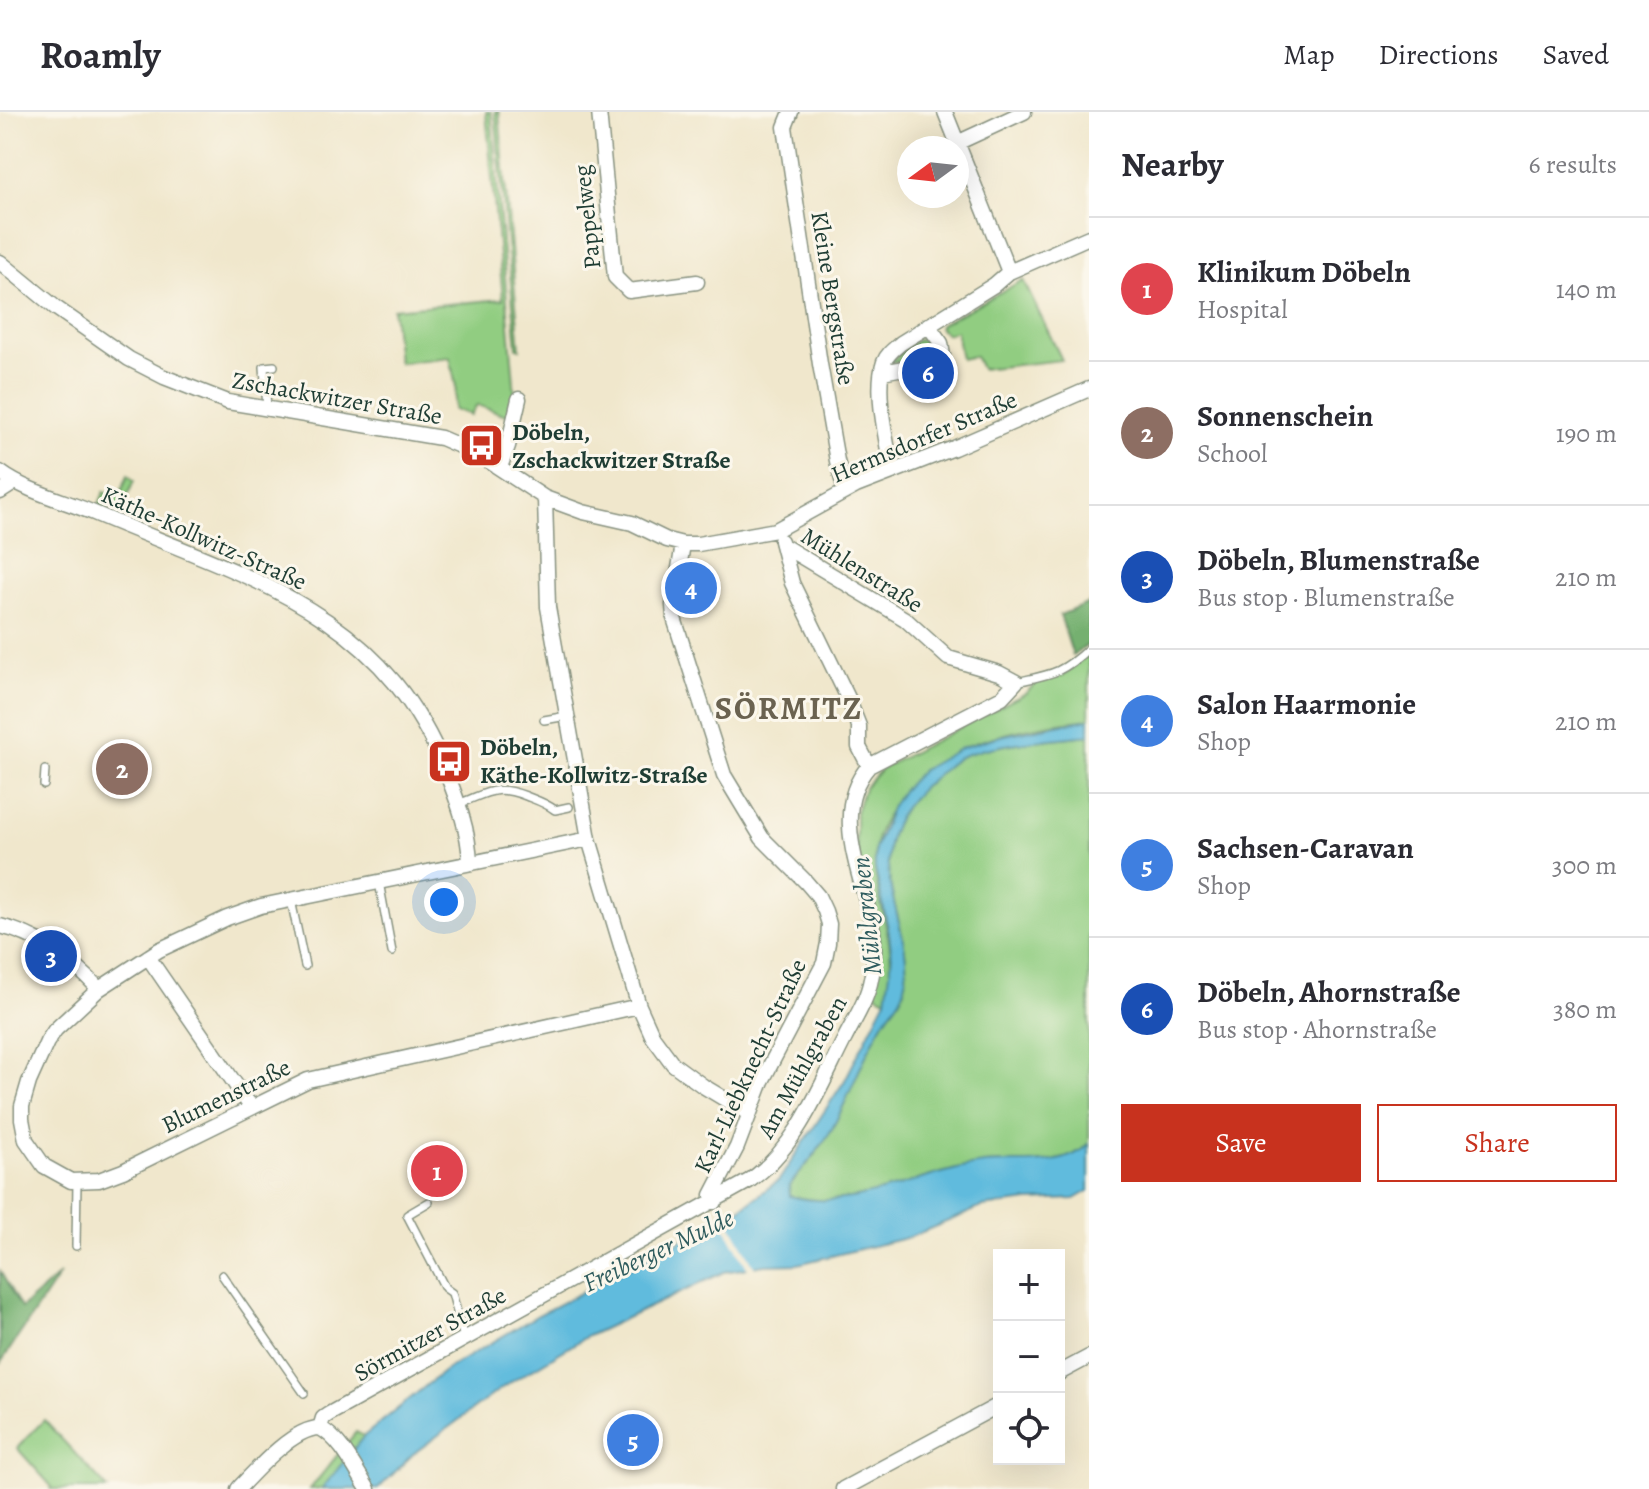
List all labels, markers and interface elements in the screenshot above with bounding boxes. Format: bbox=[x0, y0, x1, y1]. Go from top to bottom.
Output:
text: Roamly bbox=[40, 29, 161, 81]
text: Map bbox=[1283, 36, 1334, 74]
text: Directions bbox=[1378, 36, 1499, 74]
text: Saved bbox=[1543, 36, 1609, 74]
north arrow bbox=[897, 136, 969, 208]
text: Nearby bbox=[1121, 141, 1224, 188]
text: 6 results bbox=[1529, 147, 1617, 182]
street label: Pappelweg bbox=[566, 163, 608, 271]
street label: Kleine Bergstraße bbox=[803, 209, 863, 387]
text: Klinikum Döbeln bbox=[1197, 252, 1411, 292]
text: 1 bbox=[1142, 272, 1152, 307]
text: 140 m bbox=[1556, 272, 1617, 307]
text: Hospital bbox=[1197, 292, 1288, 327]
pin: 6 bbox=[902, 343, 954, 403]
street label: Zschackwitzer Straße bbox=[230, 364, 444, 432]
street label: Hermsdorfer Straße bbox=[826, 383, 1022, 491]
text: Sonnenschein bbox=[1197, 396, 1373, 436]
place label: Döbeln, Zschackwitzer Straße bbox=[512, 416, 731, 476]
text: 2 bbox=[1141, 416, 1153, 451]
text: 190 m bbox=[1556, 416, 1617, 451]
bus stop icon: Döbeln, Zschackwitzer Straße bbox=[457, 422, 505, 470]
text: School bbox=[1197, 436, 1267, 471]
street label: Käthe-Kollwitz-Straße bbox=[96, 478, 312, 598]
street label: Mühlenstraße bbox=[795, 520, 929, 620]
text: Döbeln, Blumenstraße bbox=[1197, 540, 1480, 580]
pin: 4 bbox=[665, 558, 717, 618]
text: 3 bbox=[1141, 560, 1153, 595]
text: 210 m bbox=[1555, 560, 1617, 595]
text: Bus stop · Blumenstraße bbox=[1197, 580, 1455, 615]
text: Salon Haarmonie bbox=[1197, 684, 1416, 724]
district label: SÖRMITZ bbox=[715, 686, 863, 730]
text: 4 bbox=[1141, 704, 1153, 739]
text: 210 m bbox=[1555, 704, 1617, 739]
text: Shop bbox=[1197, 724, 1251, 759]
place label: Döbeln, Käthe-Kollwitz-Straße bbox=[480, 731, 708, 791]
bus stop icon: Döbeln, Käthe-Kollwitz-Straße bbox=[425, 737, 473, 785]
pin: 2 bbox=[96, 739, 148, 799]
text: Sachsen-Caravan bbox=[1197, 828, 1414, 868]
text: 5 bbox=[1141, 848, 1153, 883]
text: 300 m bbox=[1552, 848, 1617, 883]
water label: Mühlgraben bbox=[843, 855, 890, 977]
text: Shop bbox=[1197, 868, 1251, 903]
your location bbox=[424, 882, 464, 922]
pin: 3 bbox=[25, 926, 77, 986]
street label: Karl-Liebknecht-Straße bbox=[686, 954, 814, 1178]
text: Döbeln, Ahornstraße bbox=[1197, 972, 1461, 1012]
street label: Am Mühlgraben bbox=[749, 990, 854, 1145]
text: 6 bbox=[1141, 992, 1153, 1027]
text: 380 m bbox=[1553, 992, 1617, 1027]
text: Bus stop · Ahornstraße bbox=[1197, 1012, 1437, 1047]
street label: Blumenstraße bbox=[156, 1051, 296, 1141]
button: Save bbox=[1121, 1104, 1361, 1182]
button: Share bbox=[1377, 1104, 1617, 1182]
pin: 1 bbox=[411, 1141, 463, 1201]
water label: Freiberger Mulde bbox=[577, 1200, 739, 1301]
map controls bbox=[993, 1249, 1065, 1465]
button: + bbox=[993, 1249, 1065, 1321]
street label: Sörmitzer Straße bbox=[348, 1279, 512, 1389]
button: − bbox=[993, 1321, 1065, 1393]
button: locate bbox=[993, 1393, 1065, 1465]
pin: 5 bbox=[607, 1410, 659, 1470]

